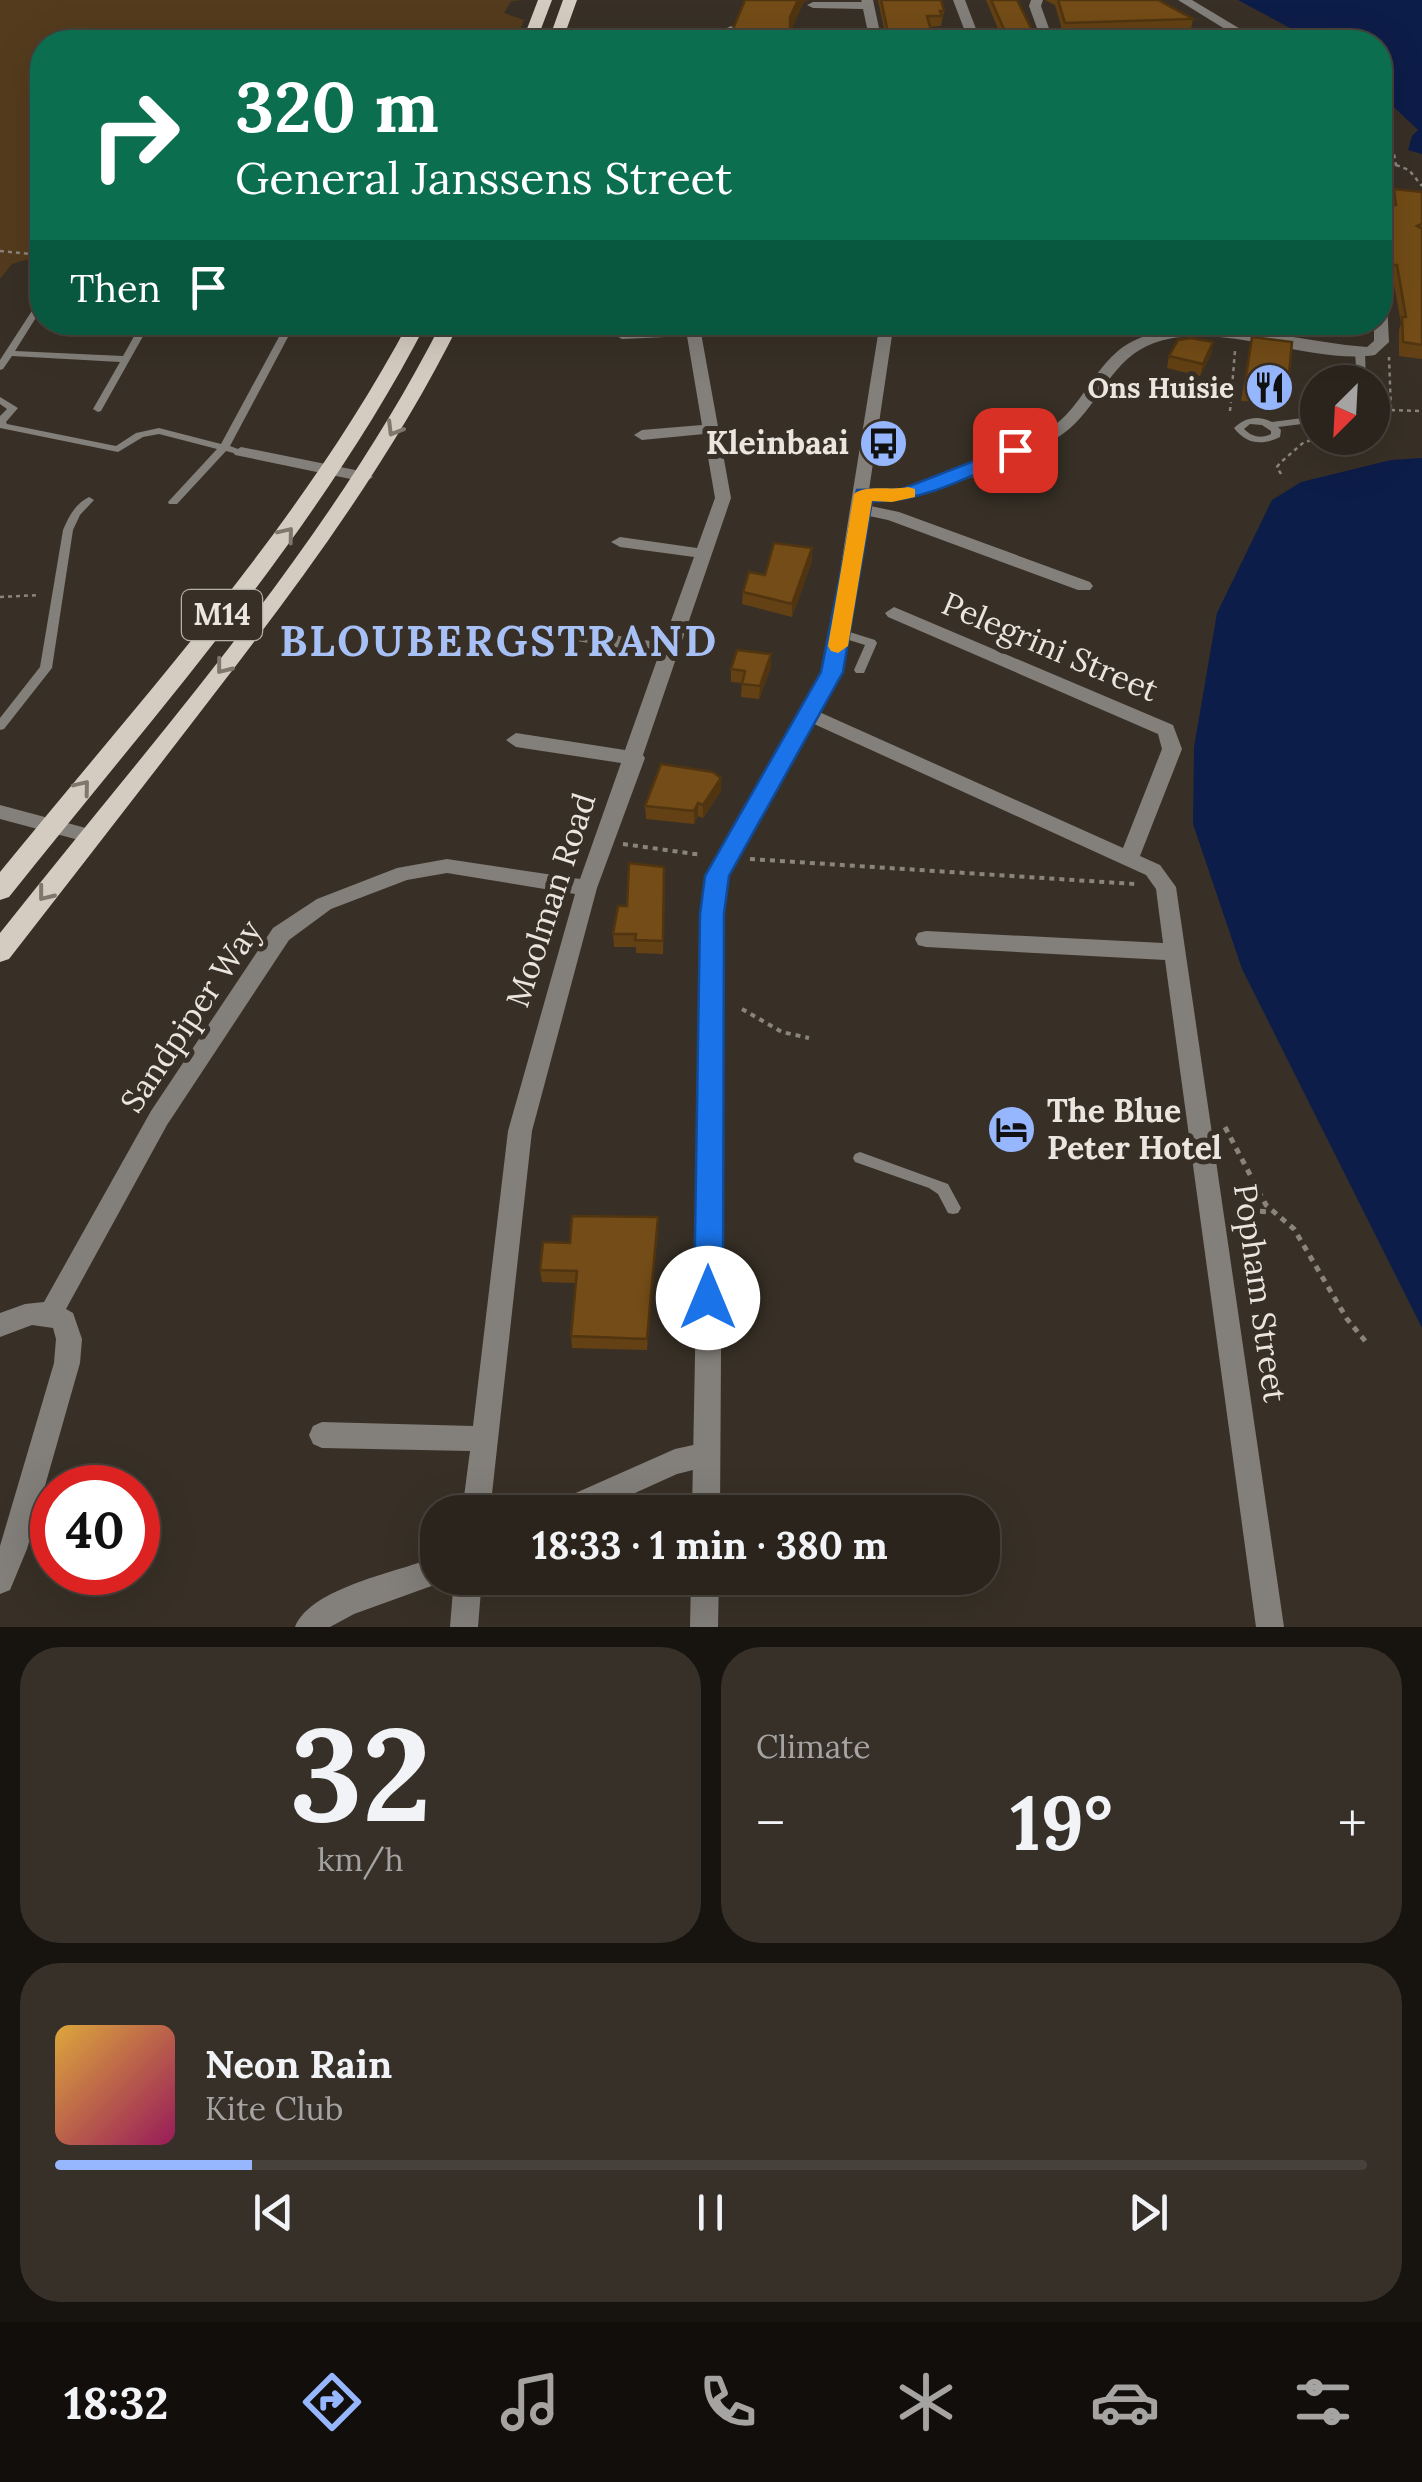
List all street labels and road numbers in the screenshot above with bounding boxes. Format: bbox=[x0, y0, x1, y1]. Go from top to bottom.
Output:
street label: Pelegrini Street bbox=[936, 583, 1165, 711]
road number: M14 bbox=[182, 590, 262, 640]
street label: Moolman Road bbox=[497, 788, 604, 1012]
street label: Sandpiper Way bbox=[111, 911, 270, 1120]
street label: Popham Street bbox=[1225, 1181, 1296, 1405]

